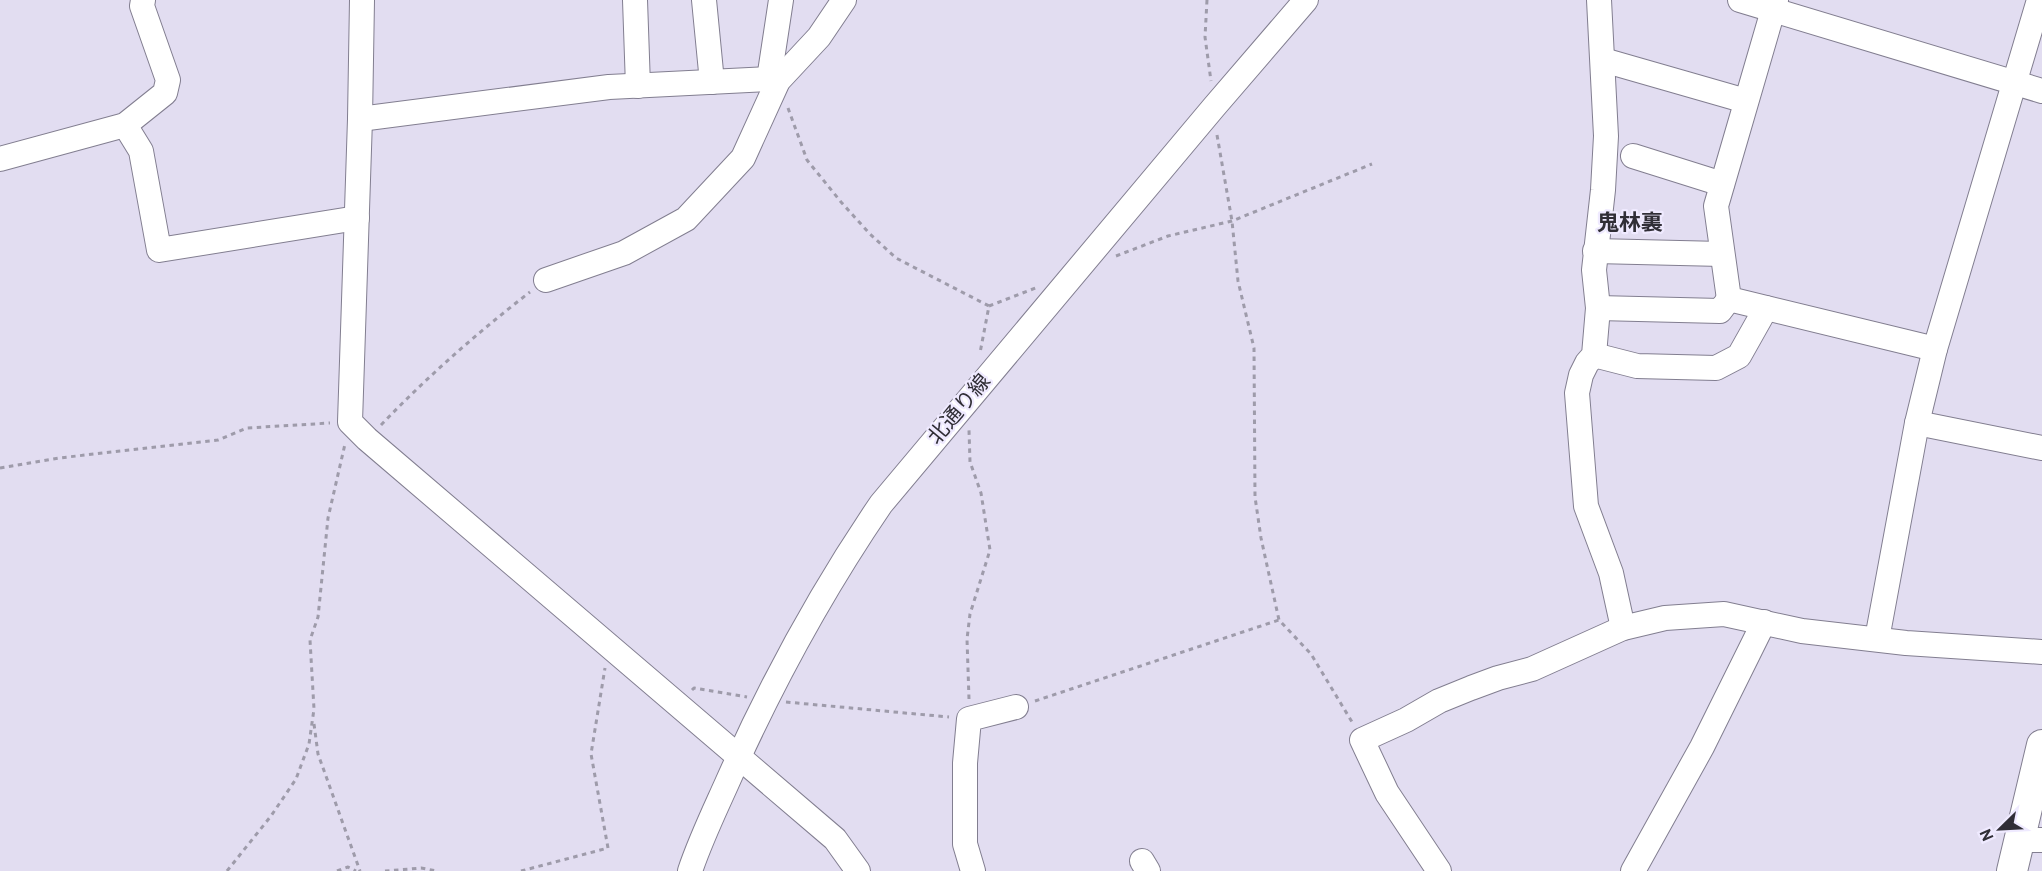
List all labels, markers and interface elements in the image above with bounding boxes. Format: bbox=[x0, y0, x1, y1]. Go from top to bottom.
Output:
district label: 鬼林裏 bbox=[1597, 211, 1663, 238]
street label: 北通り線 bbox=[923, 369, 997, 451]
north arrow bbox=[1970, 799, 2030, 859]
text: N bbox=[1977, 825, 2000, 844]

